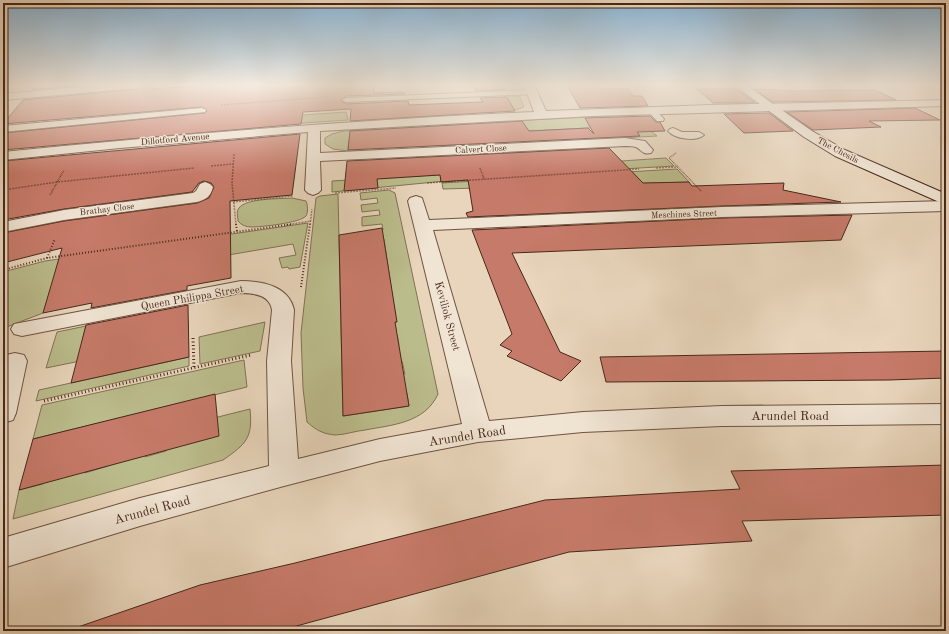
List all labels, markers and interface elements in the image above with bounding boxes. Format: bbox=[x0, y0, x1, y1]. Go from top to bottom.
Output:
street label: Dillotford Avenue bbox=[140, 132, 210, 147]
street label: The Chesils bbox=[815, 136, 860, 165]
street label: Calvert Close bbox=[455, 144, 507, 155]
street label: Brathay Close bbox=[79, 202, 135, 217]
street label: Meschines Street bbox=[651, 209, 717, 220]
street label: Keviliok Street bbox=[432, 280, 461, 352]
street label: Queen Philippa Street bbox=[140, 284, 245, 313]
street label: Arundel Road bbox=[751, 410, 829, 423]
street label: Arundel Road bbox=[428, 424, 507, 449]
street label: Arundel Road bbox=[113, 494, 192, 527]

